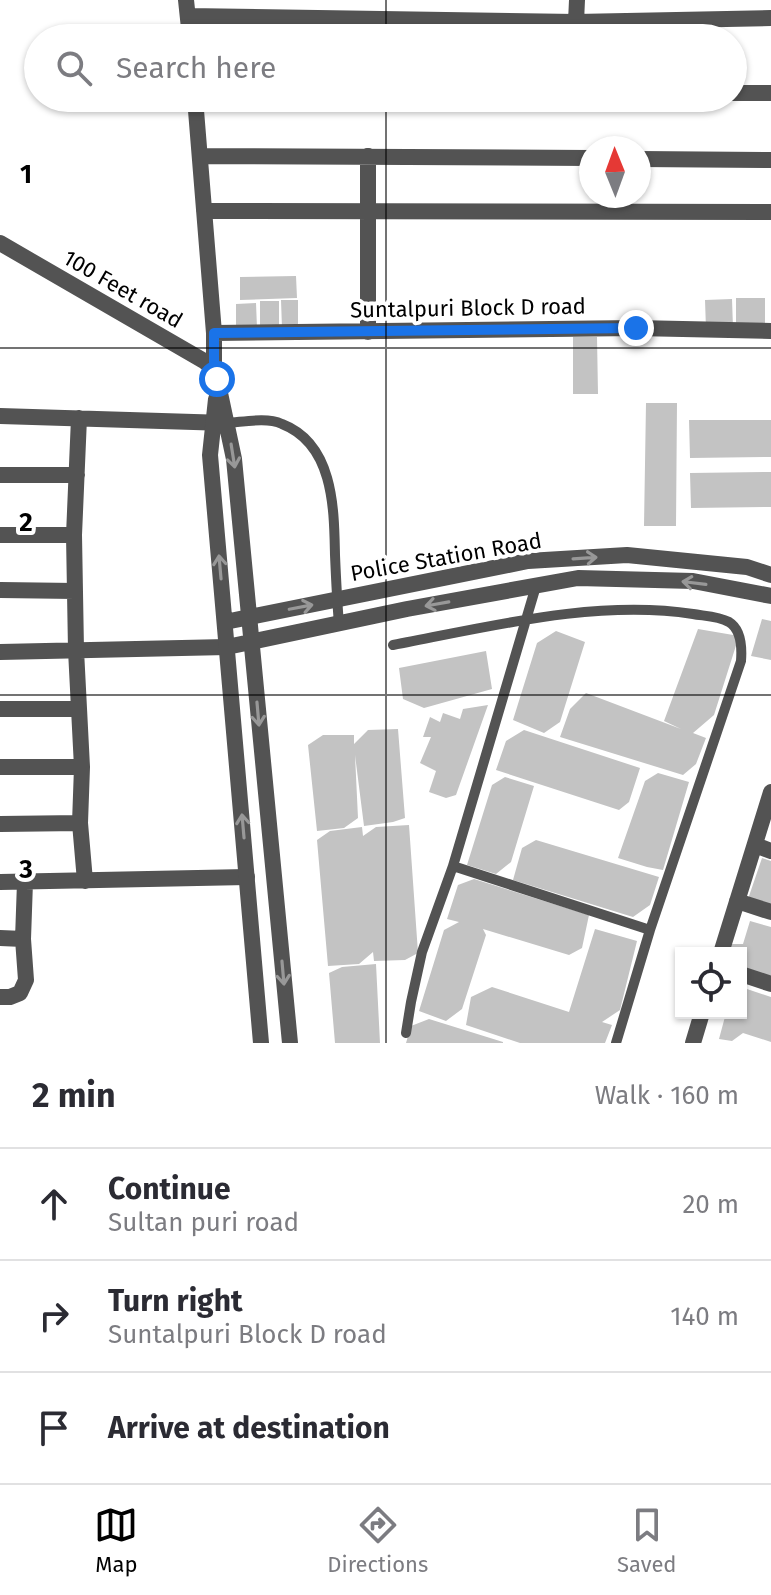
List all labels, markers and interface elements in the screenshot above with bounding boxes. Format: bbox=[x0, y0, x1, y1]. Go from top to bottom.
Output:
search box bbox=[24, 24, 747, 112]
icon: search bbox=[52, 46, 96, 90]
text: Search here bbox=[116, 50, 276, 86]
north arrow bbox=[579, 136, 651, 208]
text: 1 bbox=[20, 159, 32, 190]
street label: 100 Feet road bbox=[59, 244, 187, 334]
street label: Suntalpuri Block D road bbox=[350, 292, 586, 324]
route end bbox=[618, 310, 654, 346]
route start bbox=[199, 361, 235, 397]
one-way arrow bbox=[226, 443, 241, 468]
text: 2 bbox=[19, 507, 33, 538]
street label: Police Station Road bbox=[348, 527, 544, 587]
one-way arrow bbox=[571, 550, 598, 565]
one-way arrow bbox=[212, 554, 227, 581]
one-way arrow bbox=[681, 575, 708, 590]
one-way arrow bbox=[424, 597, 450, 612]
one-way arrow bbox=[288, 598, 314, 613]
one-way arrow bbox=[251, 700, 266, 727]
one-way arrow bbox=[235, 813, 250, 840]
text: 3 bbox=[18, 854, 33, 885]
map controls bbox=[675, 947, 747, 1019]
button: locate bbox=[675, 947, 747, 1019]
one-way arrow bbox=[276, 959, 291, 986]
text: 2 min bbox=[32, 1075, 116, 1116]
text: Walk · 160 m bbox=[595, 1080, 739, 1111]
text: Continue bbox=[108, 1171, 231, 1207]
icon: ahead bbox=[32, 1182, 76, 1226]
text: 20 m bbox=[682, 1189, 739, 1220]
text: Sultan puri road bbox=[108, 1207, 299, 1238]
text: Turn right bbox=[108, 1283, 243, 1319]
icon: right bbox=[32, 1294, 76, 1338]
text: 140 m bbox=[670, 1301, 739, 1332]
text: Suntalpuri Block D road bbox=[108, 1319, 387, 1350]
icon: arrive bbox=[32, 1406, 76, 1450]
text: Arrive at destination bbox=[108, 1410, 390, 1446]
tab: Map bbox=[94, 1503, 138, 1578]
tab: Directions bbox=[327, 1503, 428, 1578]
tab: Saved bbox=[617, 1503, 677, 1578]

